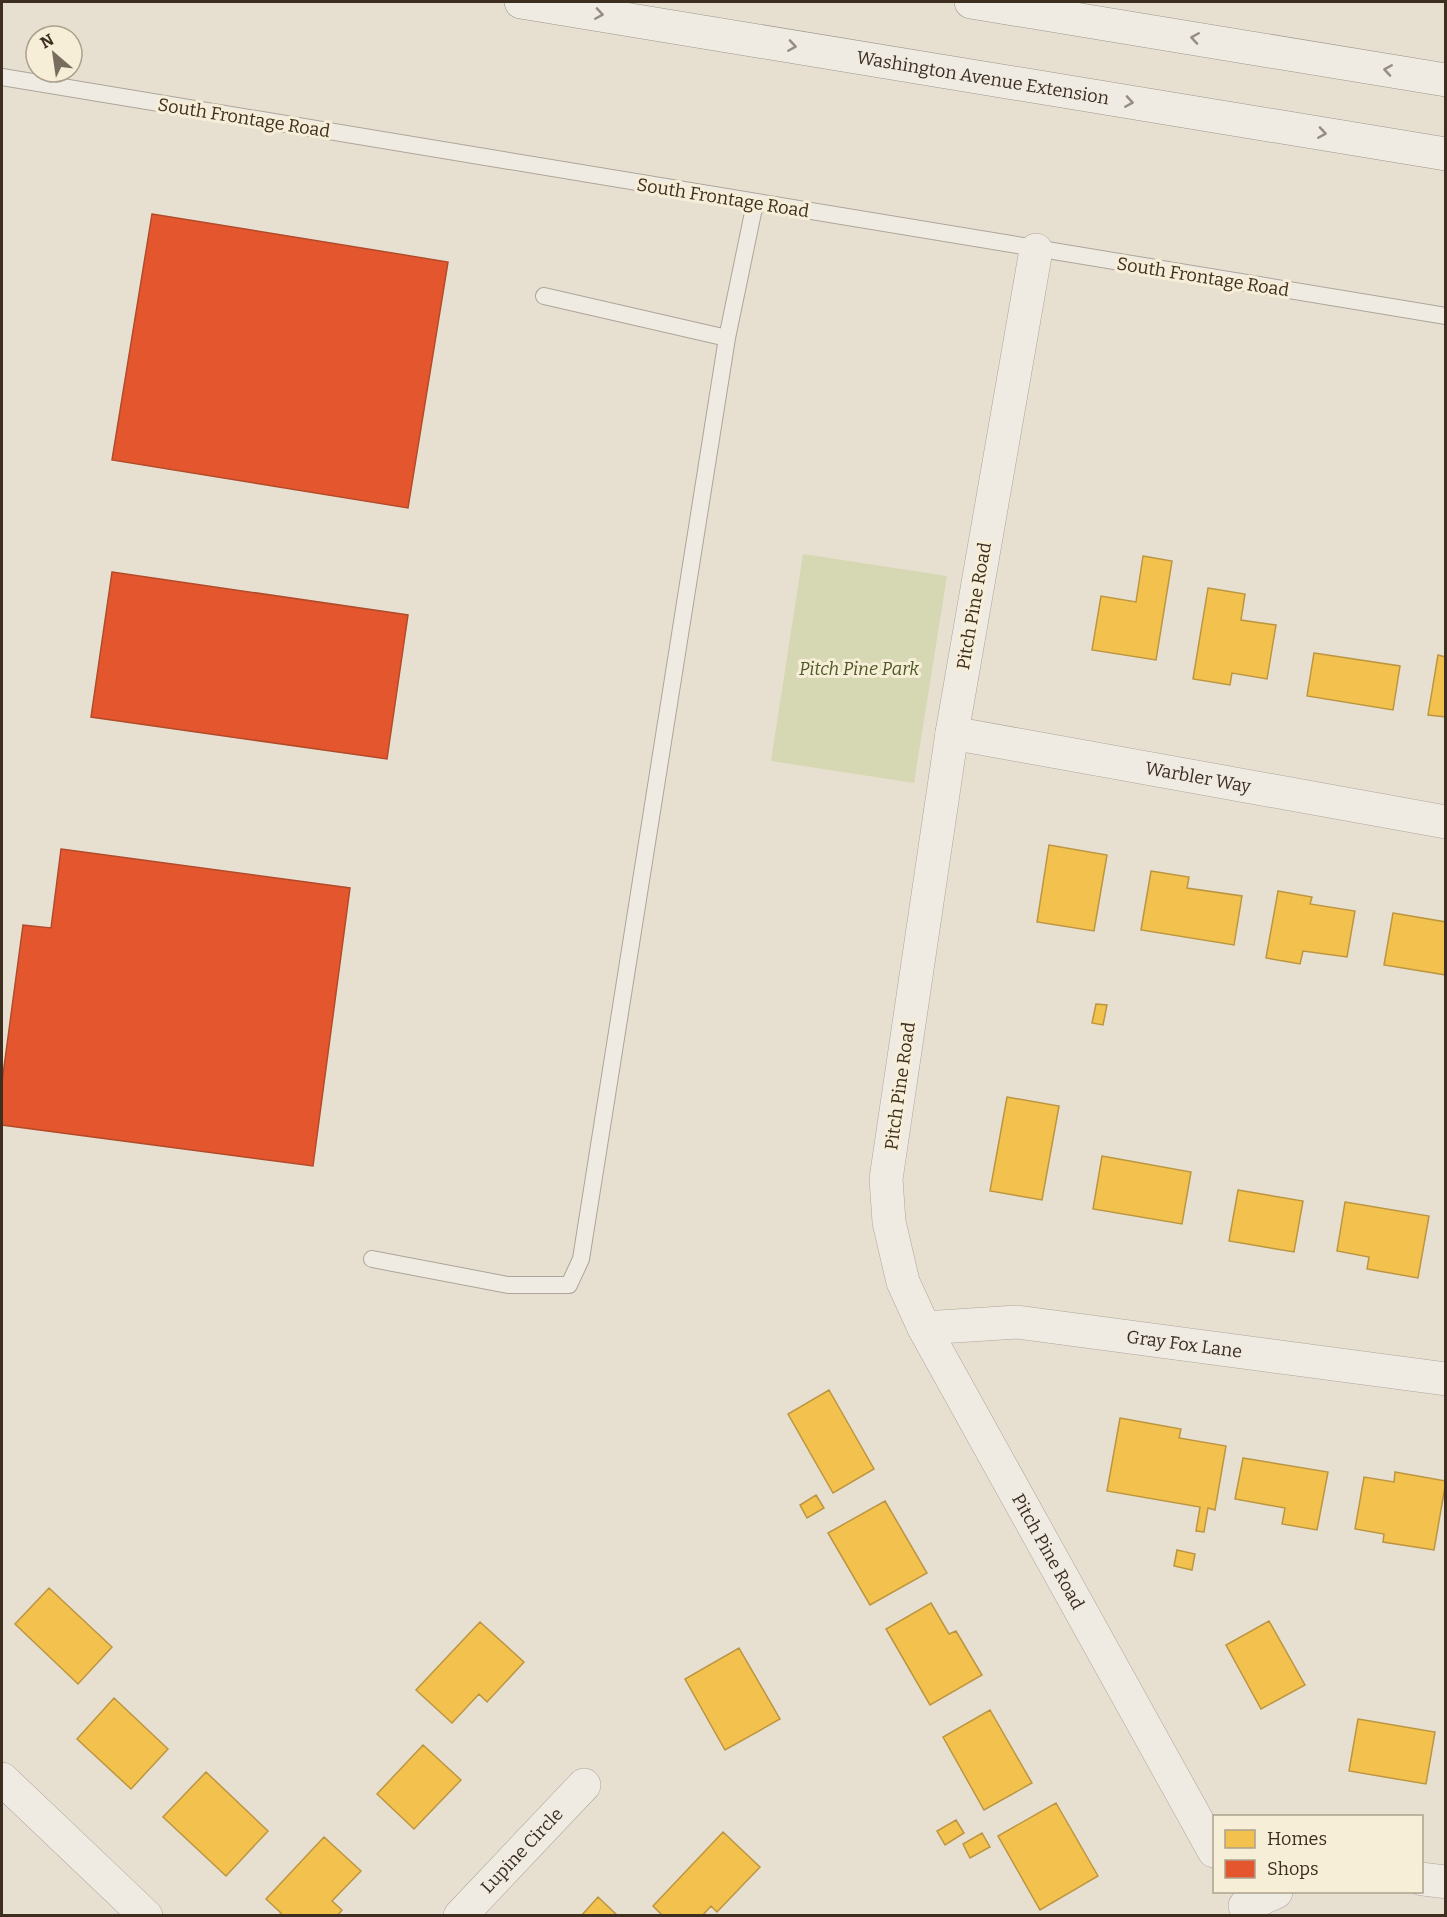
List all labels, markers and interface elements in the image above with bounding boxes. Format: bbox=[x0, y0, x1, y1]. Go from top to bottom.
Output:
one-way arrow bbox=[595, 8, 604, 20]
north arrow bbox=[24, 24, 84, 84]
text: N bbox=[37, 30, 57, 53]
one-way arrow bbox=[1191, 33, 1200, 45]
one-way arrow bbox=[786, 39, 796, 52]
street label: Washington Avenue Extension bbox=[855, 46, 1111, 110]
one-way arrow bbox=[1383, 64, 1393, 77]
street label: South Frontage Road bbox=[156, 94, 332, 143]
one-way arrow bbox=[1125, 95, 1134, 107]
one-way arrow bbox=[1317, 127, 1326, 139]
street label: South Frontage Road bbox=[635, 174, 811, 223]
street label: South Frontage Road bbox=[1115, 253, 1291, 302]
street label: Pitch Pine Road bbox=[952, 540, 996, 671]
park label: Pitch Pine Park bbox=[799, 658, 919, 680]
street label: Warbler Way bbox=[1143, 757, 1253, 798]
street label: Pitch Pine Road bbox=[880, 1020, 920, 1151]
street label: Gray Fox Lane bbox=[1125, 1326, 1244, 1363]
street label: Pitch Pine Road bbox=[1007, 1490, 1089, 1614]
street label: Lupine Circle bbox=[476, 1803, 568, 1898]
legend bbox=[1213, 1815, 1423, 1893]
text: Homes bbox=[1267, 1828, 1327, 1850]
text: Shops bbox=[1267, 1858, 1319, 1880]

